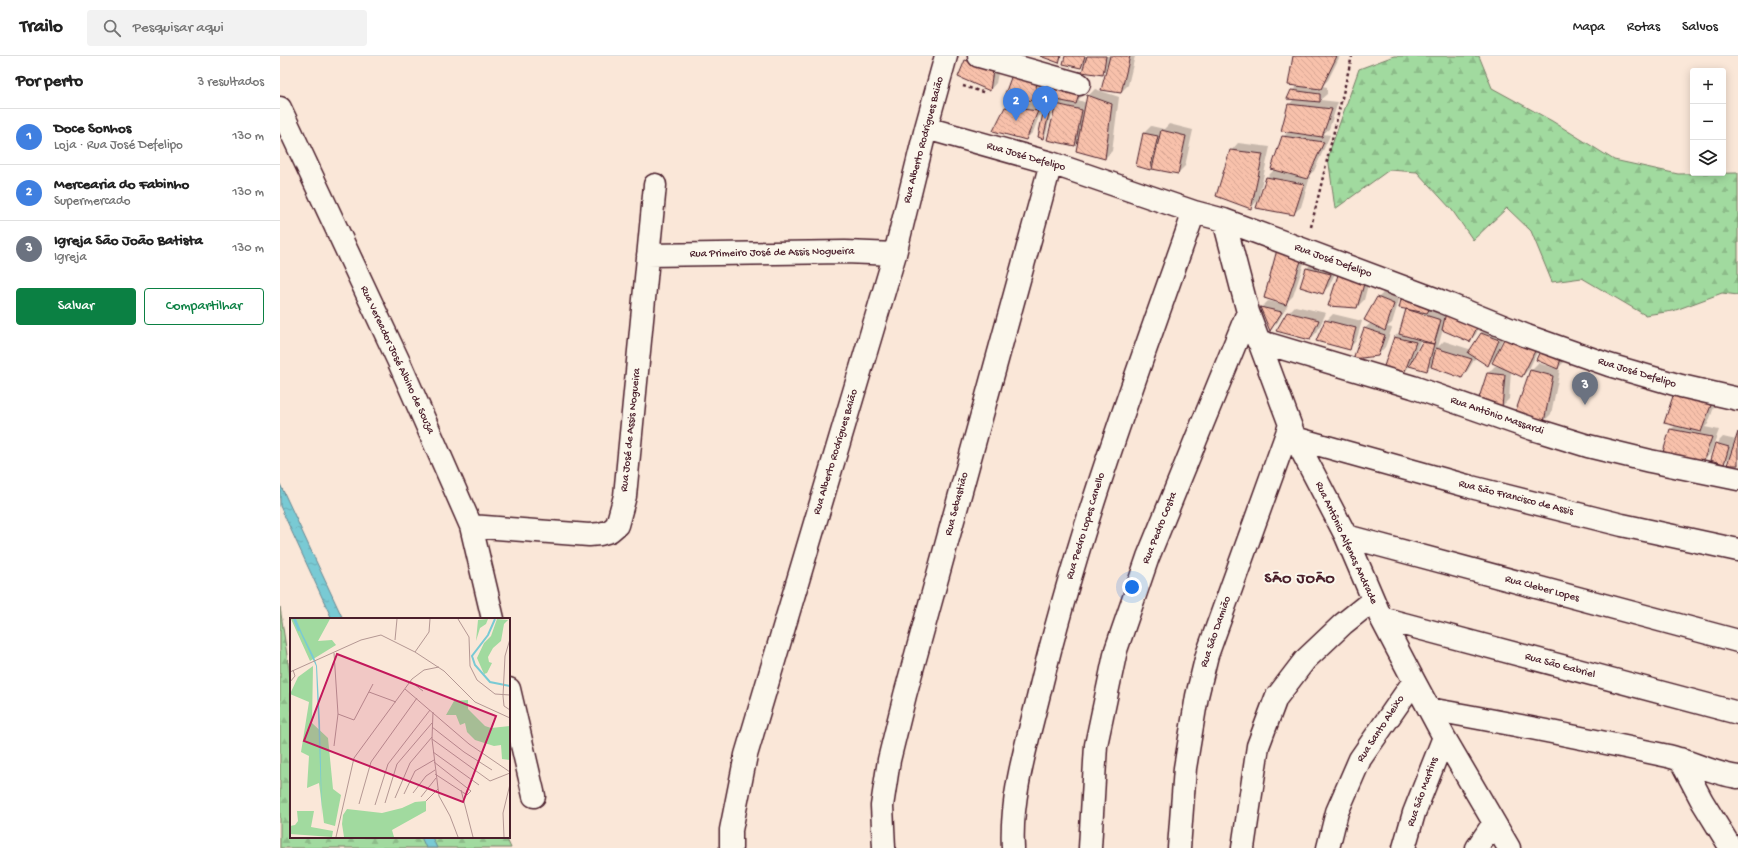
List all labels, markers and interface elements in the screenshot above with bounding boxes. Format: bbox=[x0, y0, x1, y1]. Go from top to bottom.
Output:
search box bbox=[87, 10, 367, 46]
text: Trailo bbox=[20, 16, 63, 39]
icon: search bbox=[101, 17, 123, 39]
text: Pesquisar aqui bbox=[133, 19, 224, 37]
text: Mapa bbox=[1573, 19, 1605, 36]
text: Rotas bbox=[1627, 19, 1660, 36]
text: Salvos bbox=[1682, 19, 1718, 36]
map controls bbox=[1690, 68, 1726, 176]
button: + bbox=[1690, 68, 1726, 104]
text: Por perto bbox=[16, 72, 83, 92]
text: 3 resultados bbox=[197, 75, 264, 90]
street label: Rua Alberto Rodrigues Baião bbox=[901, 75, 947, 205]
pin: 1 bbox=[1032, 86, 1058, 119]
pin: 2 bbox=[1003, 88, 1029, 121]
button: − bbox=[1690, 104, 1726, 140]
text: Doce Sonhos bbox=[54, 120, 131, 138]
text: 1 bbox=[26, 129, 32, 144]
text: 130 m bbox=[232, 129, 264, 144]
text: Loja · Rua José Defelipo bbox=[54, 138, 183, 153]
street label: Rua José Defelipo bbox=[985, 139, 1067, 174]
button: layers bbox=[1690, 140, 1726, 176]
text: Mercearia do Fabinho bbox=[54, 176, 189, 194]
text: 2 bbox=[26, 185, 32, 200]
text: 130 m bbox=[232, 185, 264, 200]
text: Supermercado bbox=[54, 194, 130, 209]
text: Igreja São João Batista bbox=[54, 232, 203, 250]
text: 3 bbox=[26, 241, 32, 256]
text: 130 m bbox=[232, 241, 264, 256]
street label: Rua José Defelipo bbox=[1293, 241, 1374, 281]
street label: Rua Primeiro José de Assis Nogueira bbox=[690, 246, 855, 260]
text: Igreja bbox=[54, 250, 87, 265]
street label: Rua Vereador José Albino de Souza bbox=[357, 284, 437, 437]
button: Salvar bbox=[16, 288, 136, 325]
button: Compartilhar bbox=[144, 288, 264, 325]
street label: Rua José Defelipo bbox=[1596, 354, 1678, 391]
street label: Rua José de Assis Nogueira bbox=[619, 367, 644, 492]
pin: 3 bbox=[1572, 372, 1598, 405]
street label: Rua Alberto Rodrigues Baião bbox=[811, 388, 861, 516]
street label: Rua Antônio Massardi bbox=[1449, 394, 1545, 438]
street label: Rua Sebastião bbox=[943, 471, 971, 537]
street label: Rua Pedro Lopes Canello bbox=[1064, 471, 1108, 581]
street label: Rua São Francisco de Assis bbox=[1457, 478, 1576, 518]
street label: Rua Antônio Alfenas Andrade bbox=[1312, 479, 1381, 606]
street label: Rua Pedro Costa bbox=[1140, 490, 1180, 566]
district label: SÃO JOÃO bbox=[1264, 570, 1336, 588]
street label: Rua Cleber Lopes bbox=[1503, 573, 1581, 605]
your location bbox=[1122, 577, 1142, 597]
street label: Rua São Damião bbox=[1198, 595, 1234, 669]
inset map bbox=[290, 618, 510, 838]
street label: Rua São Gabriel bbox=[1523, 651, 1597, 681]
street label: Rua Santo Aleixo bbox=[1355, 693, 1407, 765]
street label: Rua São Martins bbox=[1405, 755, 1441, 828]

